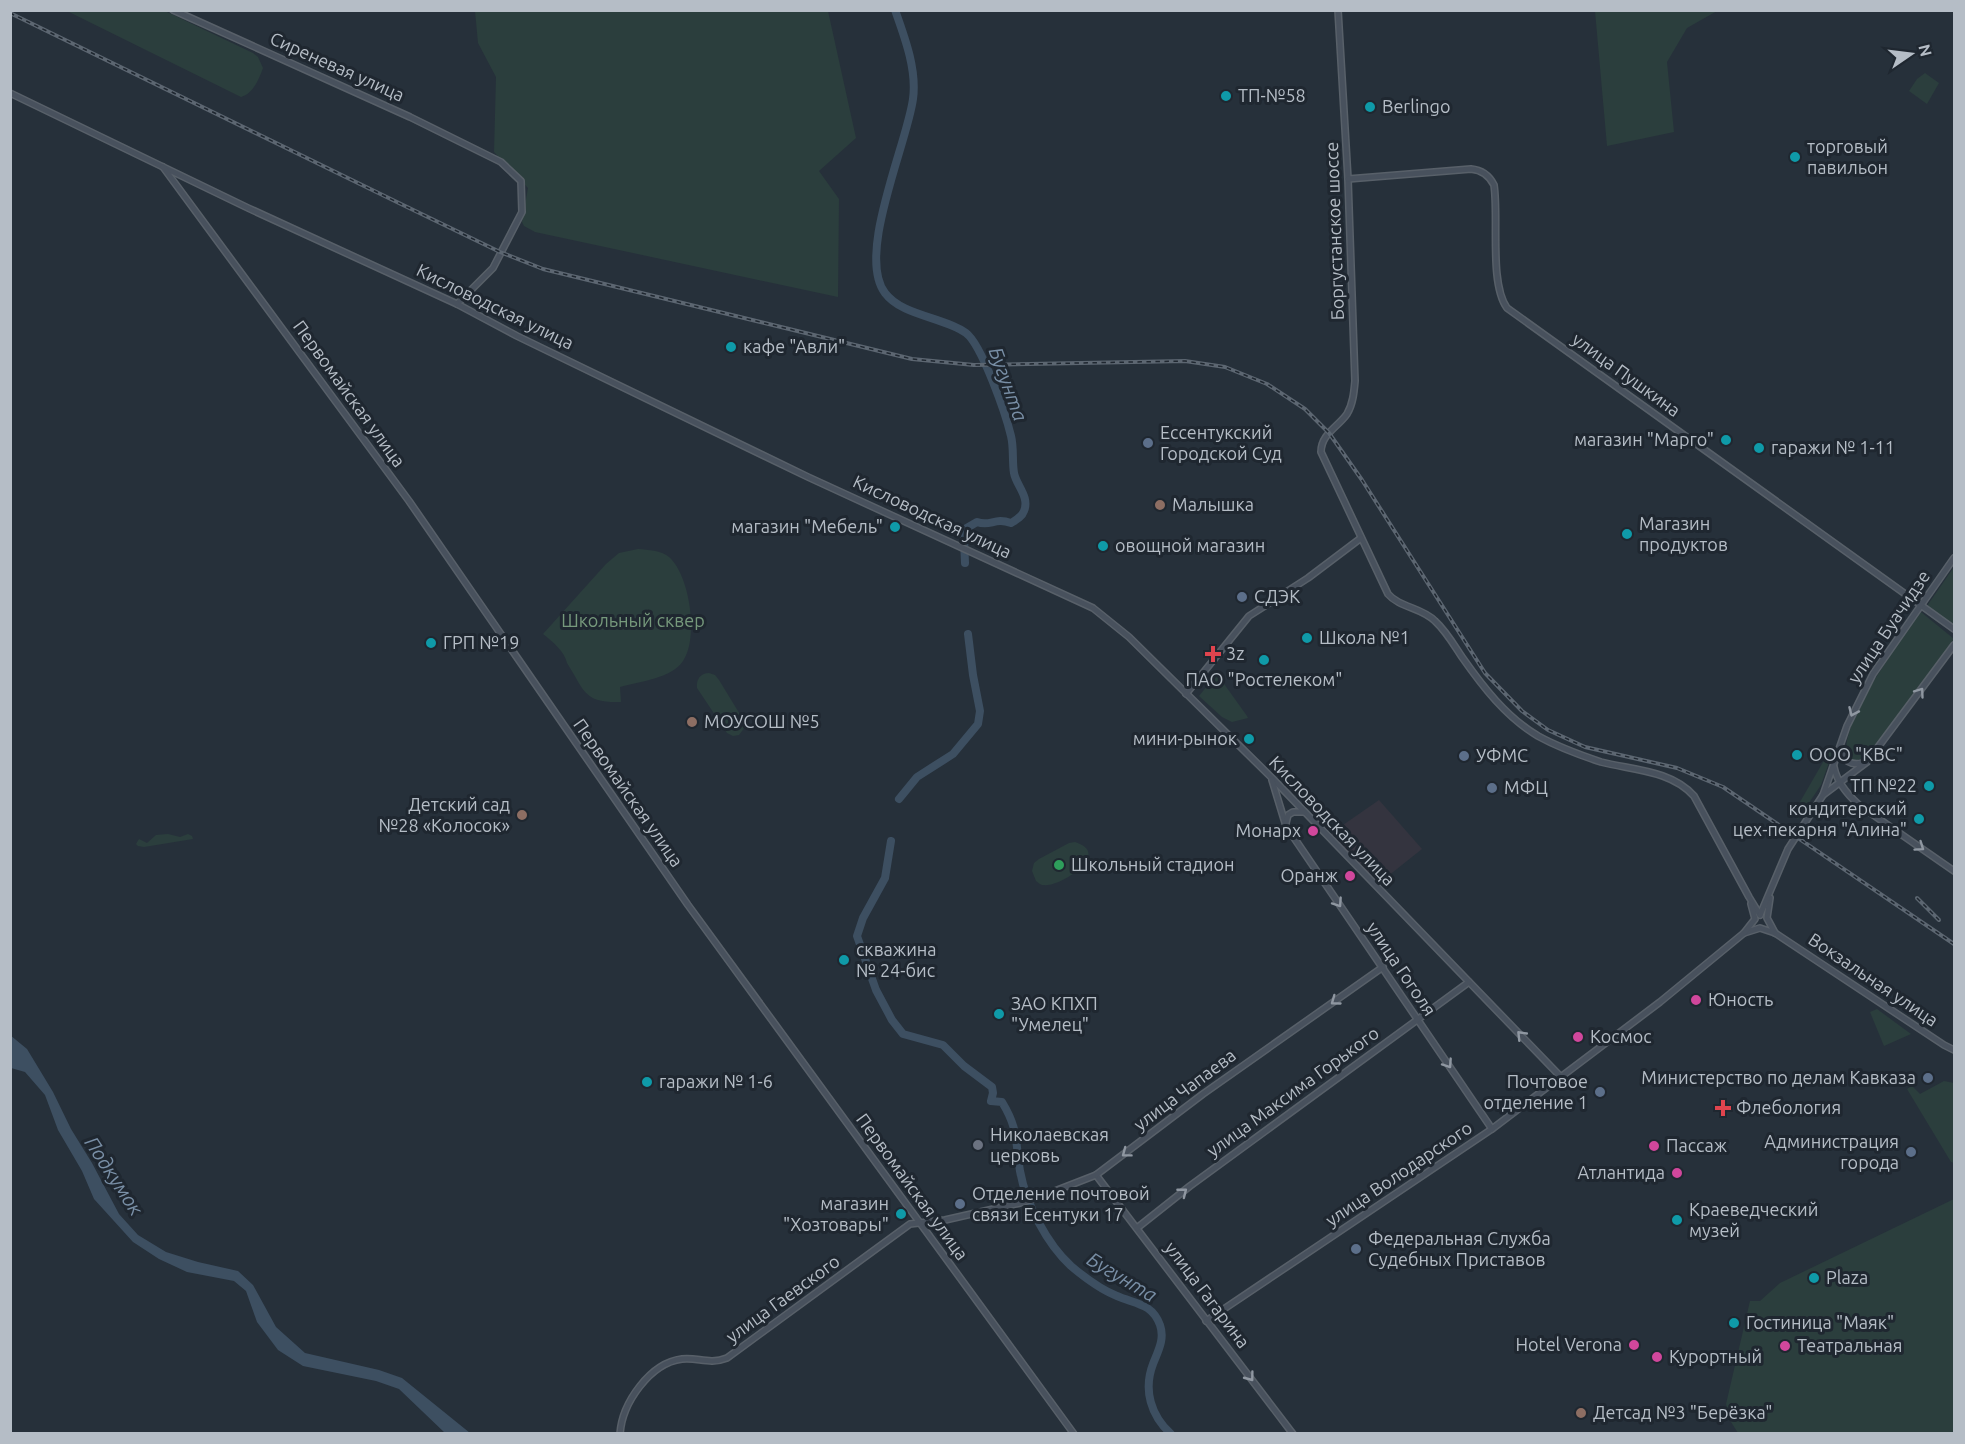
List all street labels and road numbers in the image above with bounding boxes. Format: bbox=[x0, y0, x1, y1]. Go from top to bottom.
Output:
street label: Сиреневая улица bbox=[267, 27, 408, 105]
street label: Боргустанское шоссе bbox=[1321, 141, 1347, 321]
street label: Кисловодская улица bbox=[414, 259, 577, 353]
street label: Первомайская улица bbox=[290, 316, 410, 471]
street label: улица Пушкина bbox=[1569, 328, 1685, 420]
street label: Кисловодская улица bbox=[850, 471, 1015, 562]
street label: улица Буачидзе bbox=[1843, 566, 1933, 687]
street label: Первомайская улица bbox=[570, 714, 688, 870]
street label: Кисловодская улица bbox=[1266, 751, 1400, 889]
street label: улица Гоголя bbox=[1363, 918, 1441, 1019]
street label: Вокзальная улица bbox=[1805, 928, 1942, 1030]
street label: улица Максима Горького bbox=[1203, 1022, 1382, 1160]
street label: улица Чапаева bbox=[1129, 1044, 1239, 1134]
street label: Первомайская улица bbox=[853, 1109, 973, 1264]
street label: улица Володарского bbox=[1321, 1117, 1475, 1230]
street label: улица Гагарина bbox=[1161, 1237, 1254, 1351]
street label: улица Гаевского bbox=[722, 1250, 843, 1346]

